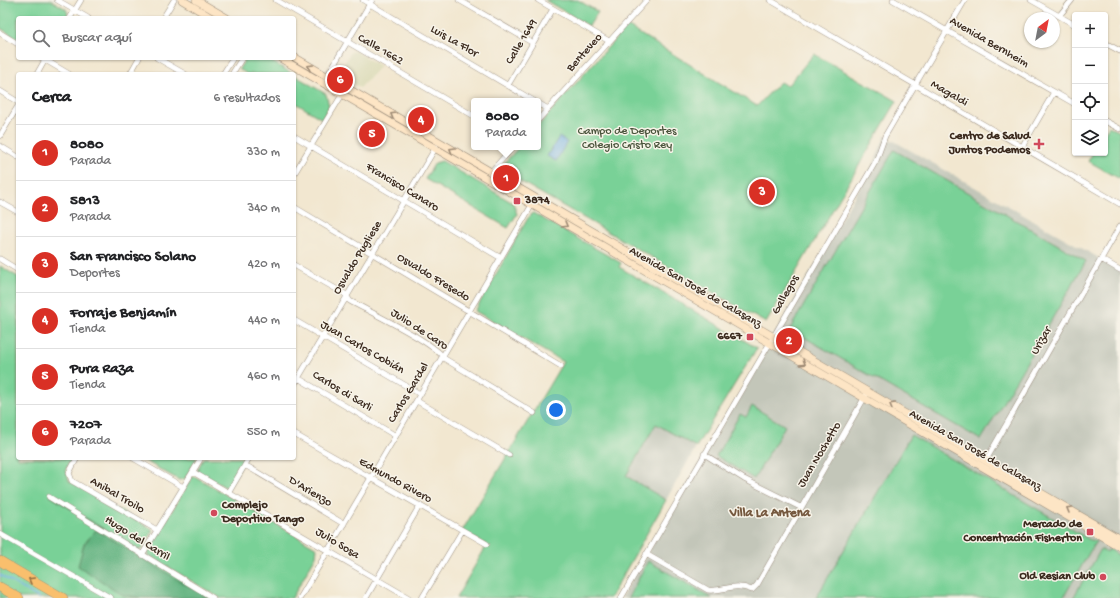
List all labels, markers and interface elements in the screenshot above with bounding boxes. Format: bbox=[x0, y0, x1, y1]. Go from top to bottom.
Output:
north arrow bbox=[1024, 12, 1060, 48]
map controls bbox=[1072, 12, 1108, 156]
button: + bbox=[1072, 12, 1108, 48]
street label: Avenida Bernheim bbox=[947, 15, 1032, 72]
search box bbox=[16, 16, 296, 60]
street label: Calle 1649 bbox=[503, 17, 541, 67]
street label: Luis La Flor bbox=[428, 23, 482, 62]
icon: search bbox=[30, 27, 52, 49]
text: Buscar aquí bbox=[62, 29, 132, 47]
street label: Calle 1662 bbox=[355, 31, 405, 69]
street label: Benteveo bbox=[563, 31, 606, 76]
button: − bbox=[1072, 48, 1108, 84]
one-way arrow bbox=[307, 65, 314, 72]
pin: 6 bbox=[327, 65, 353, 95]
street label: Magaldi bbox=[928, 78, 970, 110]
button: locate bbox=[1072, 84, 1108, 120]
text: Cerca bbox=[32, 88, 71, 108]
text: 6 resultados bbox=[214, 91, 280, 106]
popup bbox=[471, 98, 541, 150]
pin: 4 bbox=[408, 105, 434, 135]
text: 8080 bbox=[485, 108, 519, 126]
one-way arrow bbox=[390, 113, 397, 120]
pin: 5 bbox=[359, 119, 385, 149]
button: layers bbox=[1072, 120, 1108, 156]
park label: Campo de Deportes Colegio Cristo Rey bbox=[578, 125, 677, 153]
text: Parada bbox=[485, 126, 527, 141]
place label: Centro de Salud Juntos Podemos bbox=[948, 130, 1032, 158]
text: 8080 bbox=[70, 136, 103, 154]
marker: Centro de Salud Juntos Podemos bbox=[1033, 138, 1045, 150]
text: 1 bbox=[42, 145, 48, 160]
text: 330 m bbox=[247, 145, 280, 160]
one-way arrow bbox=[449, 148, 457, 155]
text: Parada bbox=[70, 154, 111, 169]
street label: Francisco Canaro bbox=[362, 160, 441, 215]
pin: 1 bbox=[493, 163, 519, 193]
pin: 3 bbox=[749, 177, 775, 207]
text: 5813 bbox=[70, 192, 100, 210]
place label: 3874 bbox=[524, 194, 550, 208]
marker: 3874 bbox=[512, 196, 522, 206]
text: 2 bbox=[42, 201, 48, 216]
text: 340 m bbox=[247, 201, 280, 216]
text: Parada bbox=[70, 210, 111, 225]
street label: Osvaldo Pugliese bbox=[331, 218, 386, 297]
one-way arrow bbox=[561, 221, 568, 228]
street label: Avenida San José de Calasanz bbox=[626, 244, 764, 332]
text: San Francisco Solano bbox=[70, 248, 196, 266]
street label: Osvaldo Fresedo bbox=[394, 251, 472, 305]
text: 3 bbox=[42, 257, 48, 272]
text: 420 m bbox=[248, 257, 280, 272]
text: Deportes bbox=[70, 266, 120, 281]
street label: Gallegos bbox=[769, 272, 803, 317]
text: Forraje Benjamín bbox=[70, 304, 176, 322]
street label: Julio de Caro bbox=[388, 306, 450, 354]
text: 4 bbox=[42, 313, 48, 328]
text: 440 m bbox=[248, 313, 280, 328]
street label: Juan Carlos Cobián bbox=[317, 318, 407, 378]
text: Tienda bbox=[70, 322, 106, 337]
street label: Urizar bbox=[1028, 323, 1056, 357]
pin: 2 bbox=[776, 326, 802, 356]
place label: 6667 bbox=[718, 330, 743, 344]
marker: 6667 bbox=[745, 332, 755, 342]
one-way arrow bbox=[799, 359, 806, 366]
text: Pura Raza bbox=[70, 360, 134, 378]
street label: Carlos Gardel bbox=[386, 360, 433, 426]
text: 5 bbox=[42, 369, 48, 384]
text: 460 m bbox=[248, 369, 280, 384]
street label: Carlos di Sarli bbox=[309, 369, 375, 416]
text: Tienda bbox=[70, 378, 106, 393]
your location bbox=[546, 400, 566, 420]
one-way arrow bbox=[889, 403, 896, 410]
street label: Avenida San José de Calasanz bbox=[906, 407, 1044, 495]
text: 7207 bbox=[70, 416, 101, 434]
street label: Juan Nochetto bbox=[795, 420, 845, 490]
text: 6 bbox=[42, 425, 48, 440]
text: 550 m bbox=[247, 425, 280, 440]
text: Parada bbox=[70, 434, 111, 449]
street label: Edmundo Rivero bbox=[356, 455, 434, 507]
street label: D'Arienzo bbox=[285, 473, 334, 510]
street label: Anibal Troilo bbox=[87, 475, 147, 517]
place label: Complejo Deportivo Tango bbox=[221, 499, 305, 527]
district label: Villa La Antena bbox=[729, 506, 811, 521]
one-way arrow bbox=[1066, 507, 1073, 514]
marker: Complejo Deportivo Tango bbox=[209, 508, 219, 518]
street label: Hugo del Carril bbox=[102, 513, 172, 565]
place label: Mercado de Concentración Fisherton bbox=[962, 518, 1083, 546]
street label: Julio Sosa bbox=[312, 525, 362, 563]
marker: Mercado de Concentración Fisherton bbox=[1085, 527, 1095, 537]
place label: Old Resian Club bbox=[1019, 570, 1096, 584]
marker: Old Resian Club bbox=[1098, 572, 1108, 582]
one-way arrow bbox=[28, 577, 35, 584]

